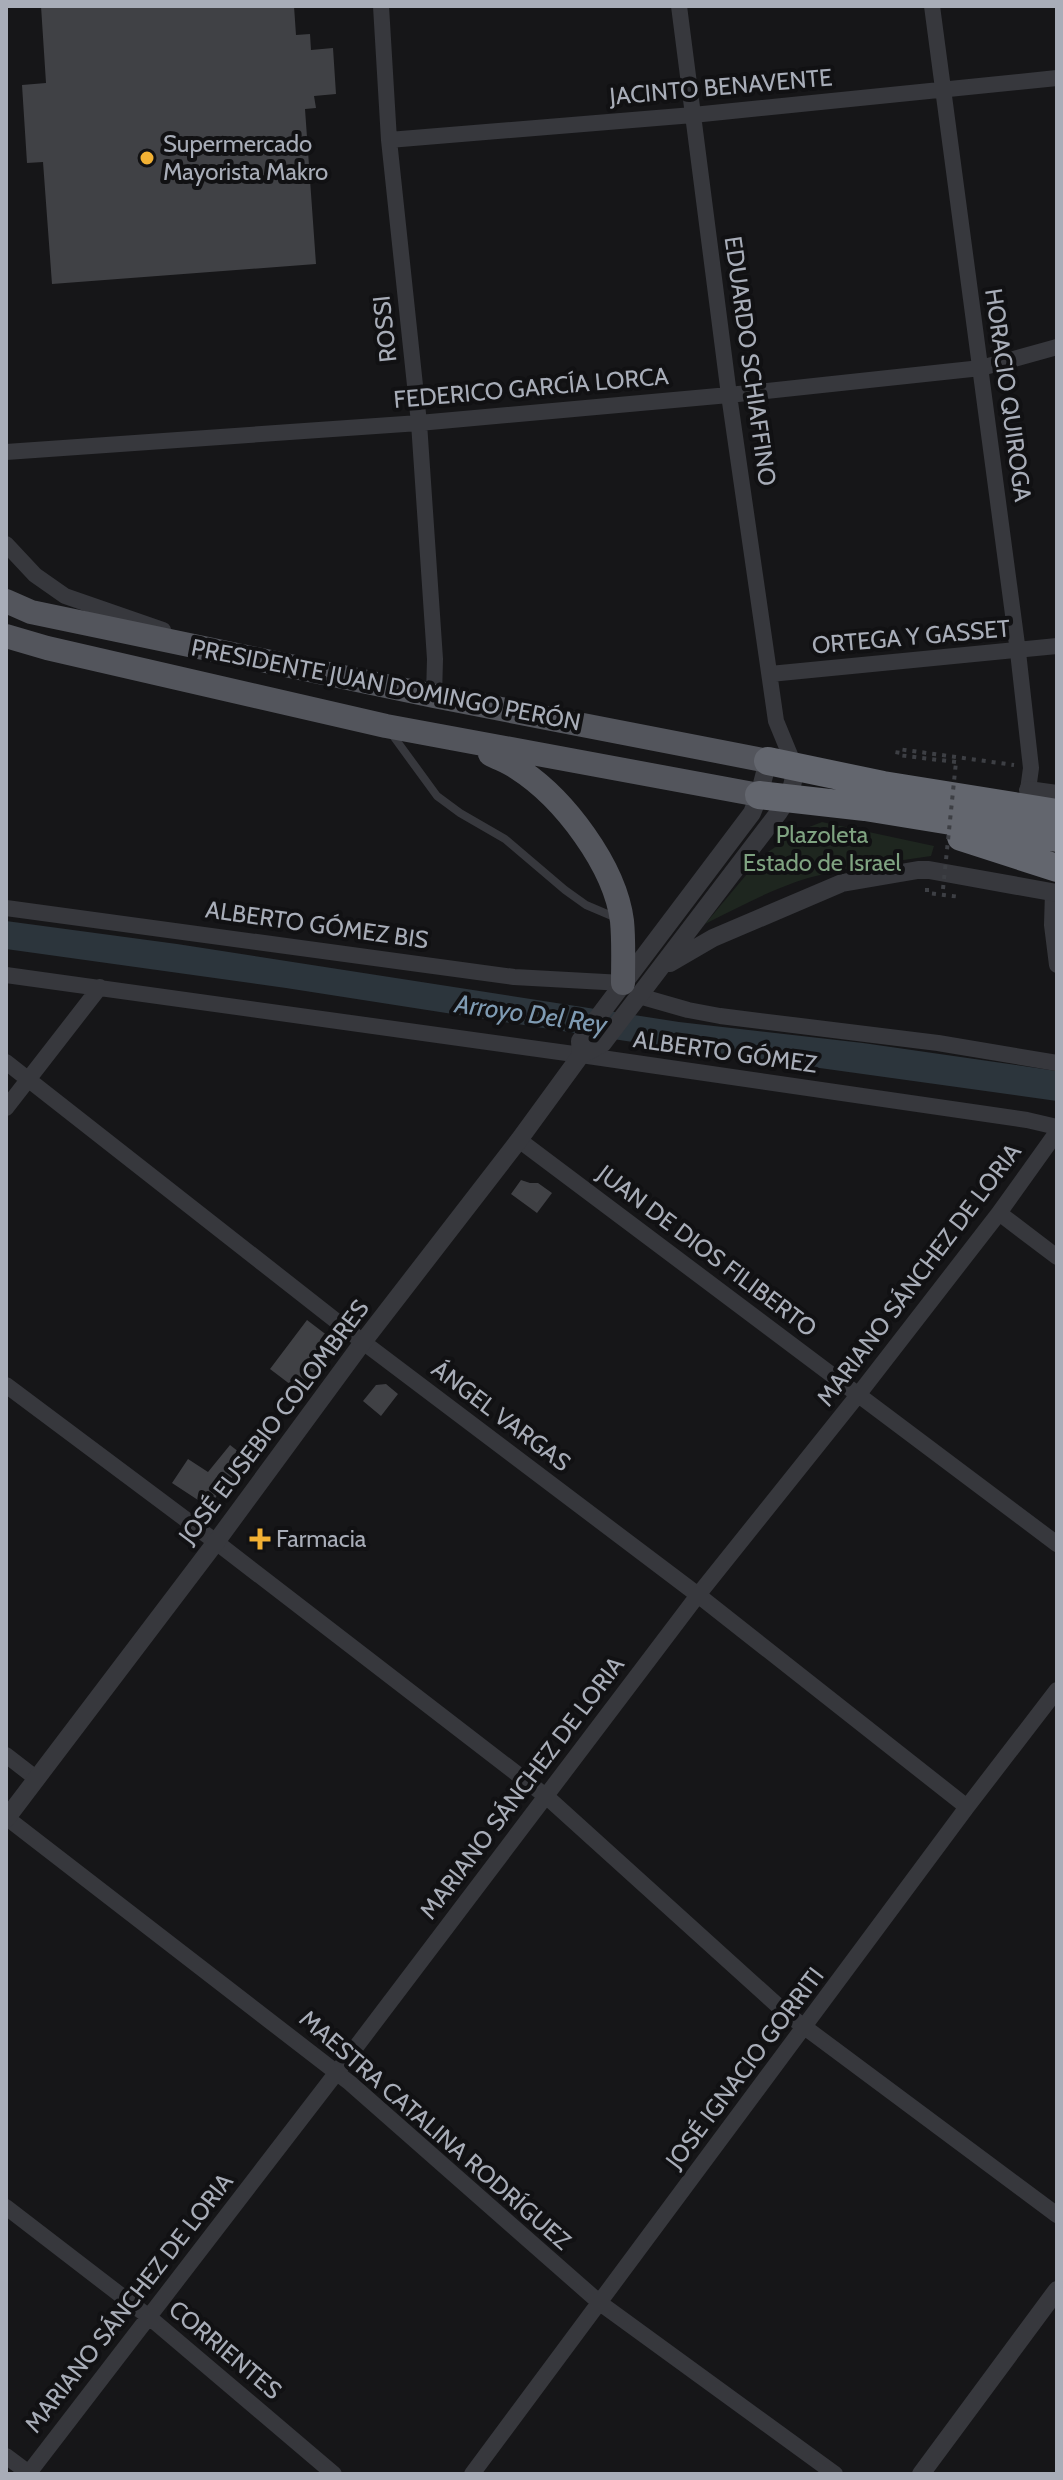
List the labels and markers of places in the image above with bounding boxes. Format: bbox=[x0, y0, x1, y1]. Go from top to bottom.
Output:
place label: Supermercado Mayorista Makro bbox=[163, 129, 328, 186]
marker: Supermercado Mayorista Makro bbox=[138, 149, 156, 167]
place label: Farmacia bbox=[276, 1524, 367, 1553]
marker: Farmacia bbox=[251, 1530, 269, 1548]

